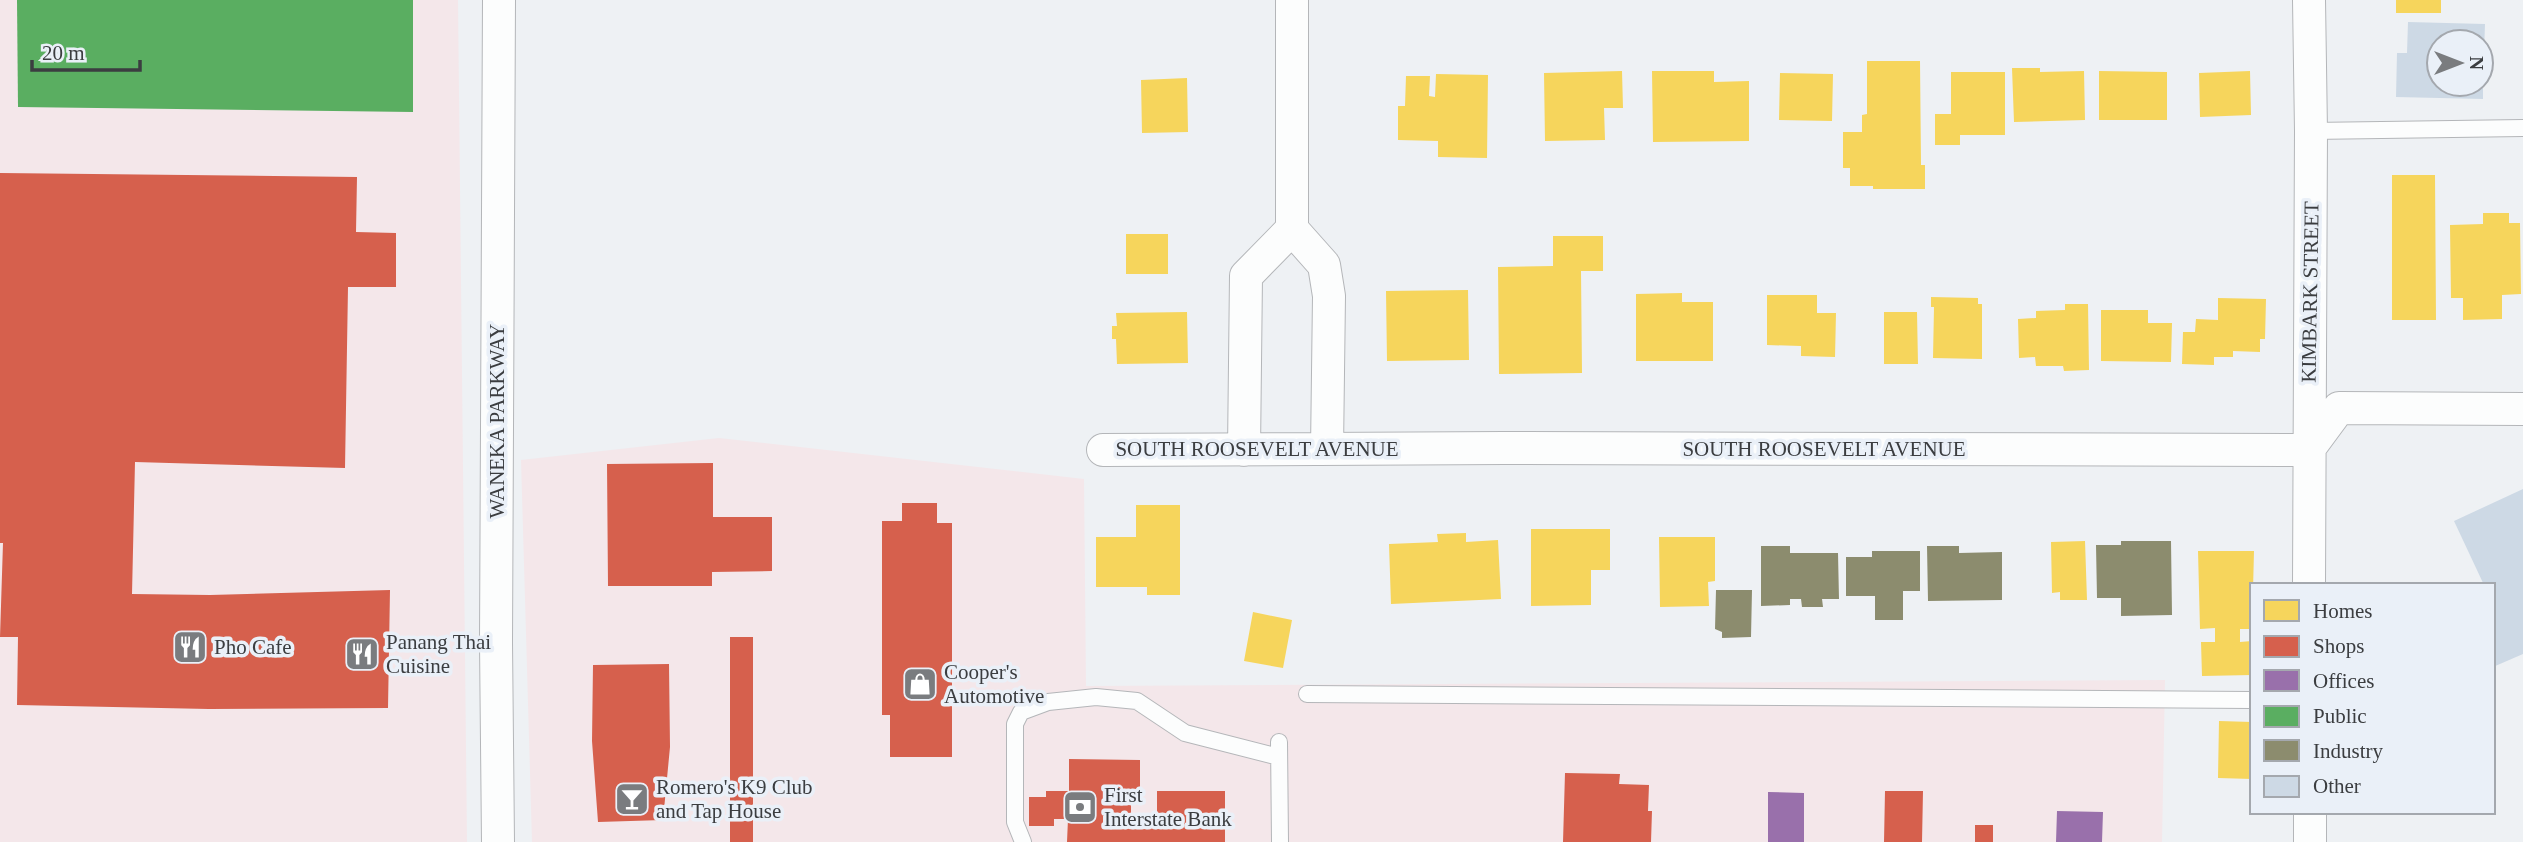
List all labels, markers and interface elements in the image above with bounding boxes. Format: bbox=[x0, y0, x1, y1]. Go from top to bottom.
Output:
scale bar bbox=[32, 28, 140, 72]
north arrow bbox=[2425, 28, 2495, 98]
text: 20 m bbox=[42, 41, 85, 65]
text: N bbox=[2466, 56, 2487, 70]
street label: KIMBARK STREET bbox=[2296, 201, 2324, 383]
street label: WANEKA PARKWAY bbox=[485, 323, 509, 519]
street label: SOUTH ROOSEVELT AVENUE bbox=[1115, 437, 1399, 461]
street label: SOUTH ROOSEVELT AVENUE bbox=[1682, 437, 1966, 461]
legend bbox=[2250, 583, 2495, 814]
text: Homes bbox=[2313, 599, 2373, 623]
restaurant icon: Pho Cafe bbox=[171, 628, 209, 666]
place label: Panang Thai Cuisine bbox=[386, 630, 491, 678]
text: Shops bbox=[2313, 634, 2364, 658]
place label: Pho Cafe bbox=[214, 635, 292, 659]
restaurant icon: Panang Thai Cuisine bbox=[343, 635, 381, 673]
place label: Cooper's Automotive bbox=[944, 660, 1044, 708]
shop icon: Cooper's Automotive bbox=[901, 665, 939, 703]
text: Offices bbox=[2313, 669, 2374, 693]
text: Public bbox=[2313, 704, 2367, 728]
text: Industry bbox=[2313, 739, 2383, 763]
text: Other bbox=[2313, 774, 2361, 798]
place label: Romero's K9 Club and Tap House bbox=[656, 775, 813, 823]
bar icon: Romero's K9 Club and Tap House bbox=[613, 780, 651, 818]
place label: First Interstate Bank bbox=[1104, 783, 1232, 831]
bank icon: First Interstate Bank bbox=[1061, 788, 1099, 826]

